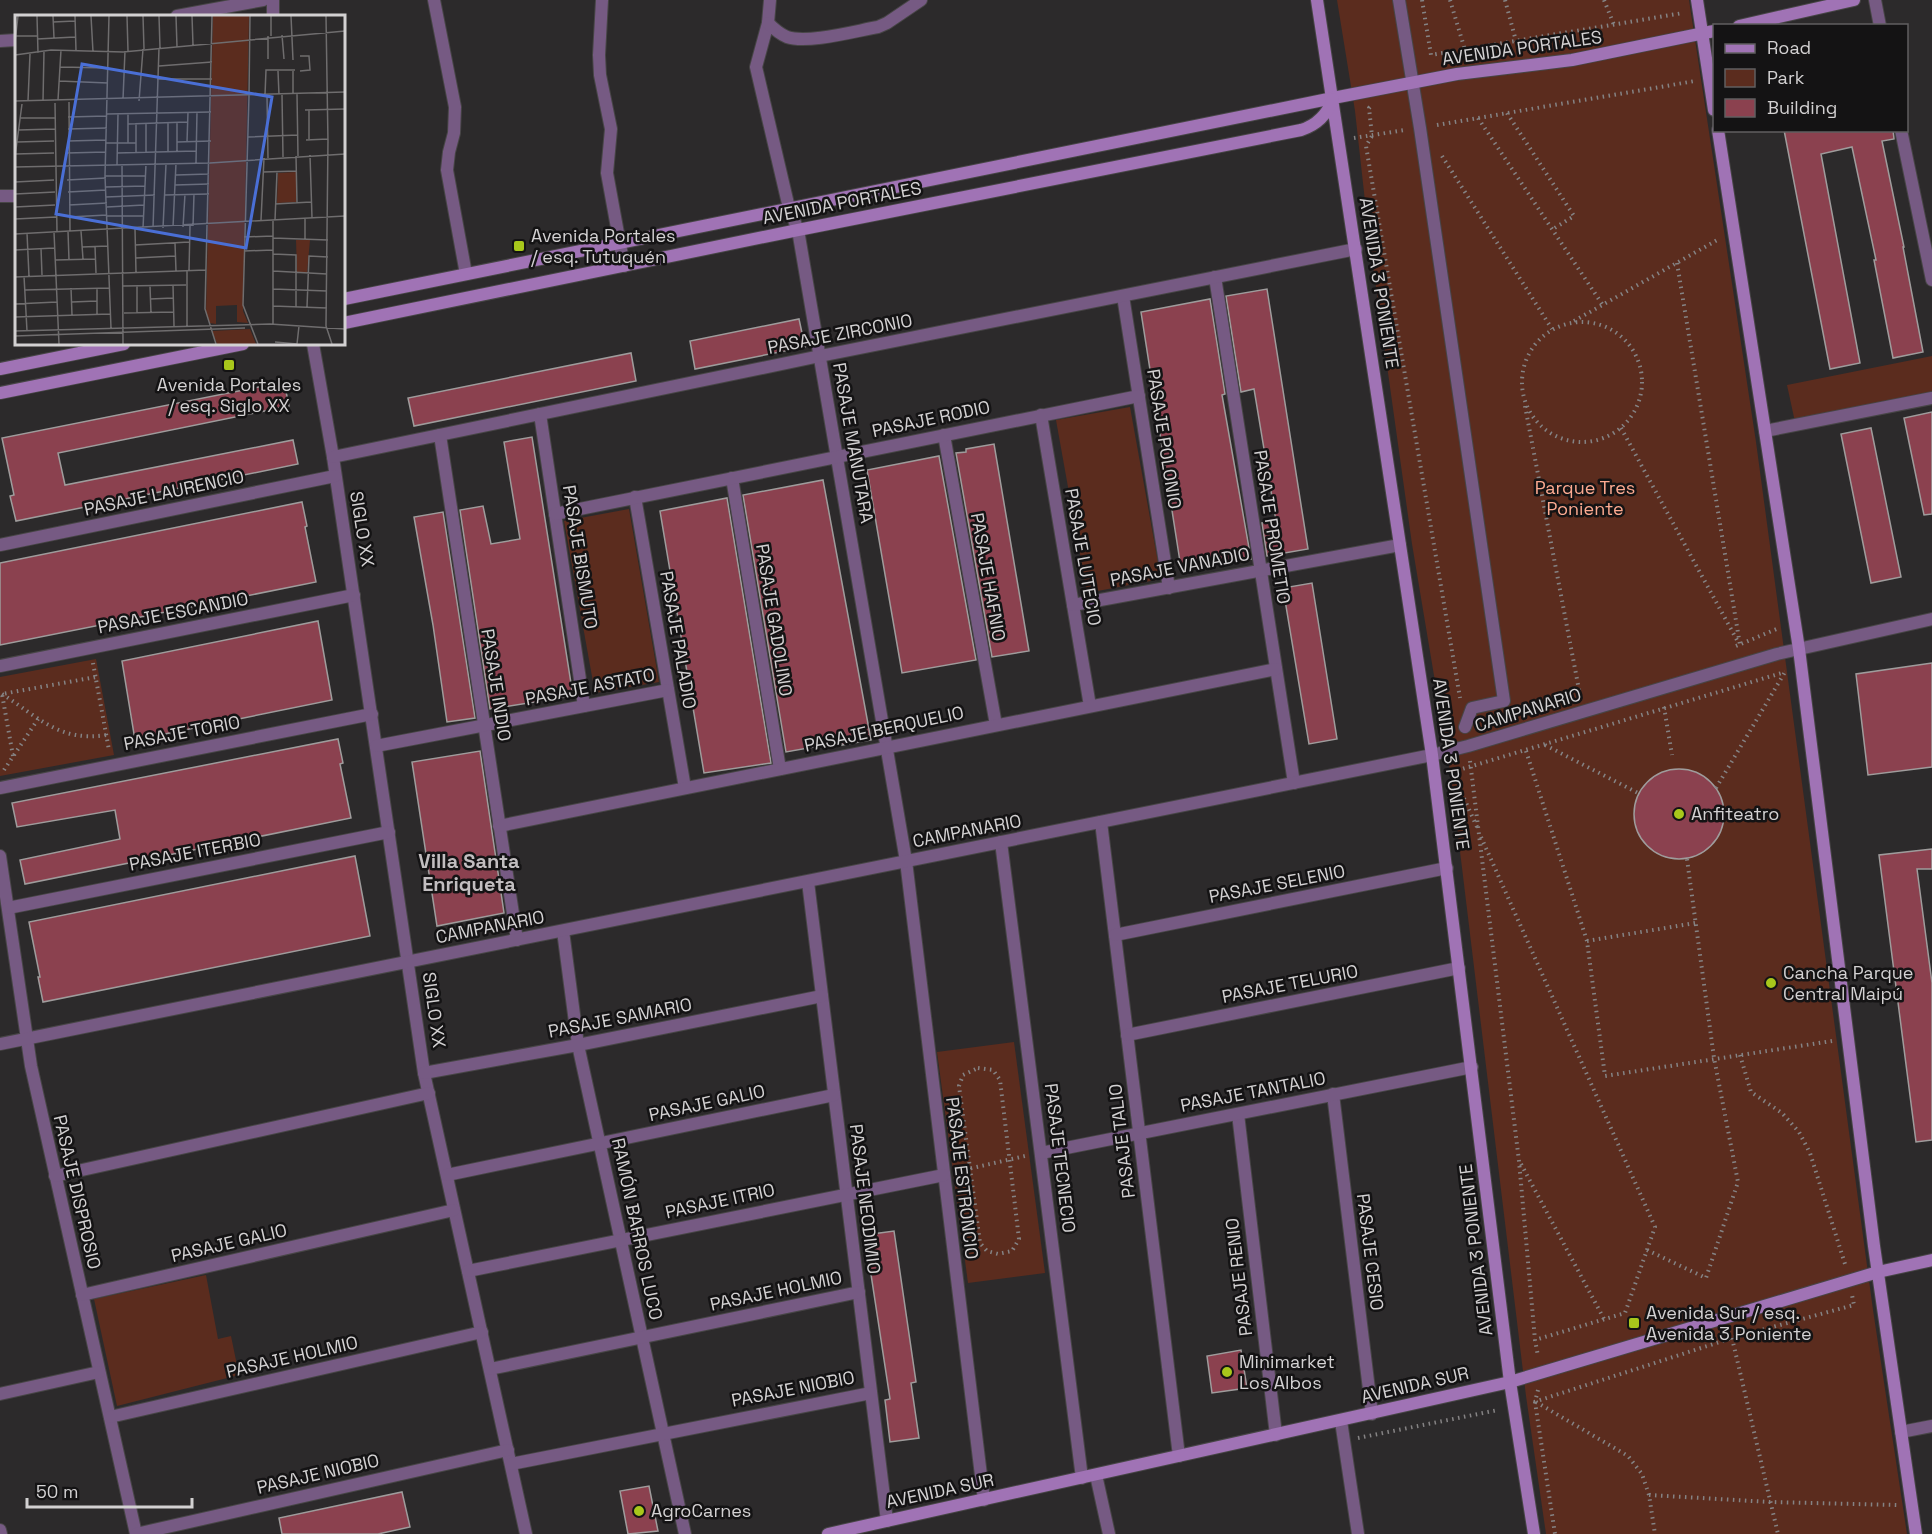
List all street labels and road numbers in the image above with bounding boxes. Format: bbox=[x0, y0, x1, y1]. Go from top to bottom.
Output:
street label: AVENIDA PORTALES bbox=[1441, 25, 1603, 70]
street label: AVENIDA PORTALES bbox=[761, 176, 923, 229]
street label: AVENIDA 3 PONIENTE bbox=[1355, 196, 1404, 370]
street label: PASAJE ZIRCONIO bbox=[766, 308, 914, 359]
street label: PASAJE MANUTARA bbox=[828, 361, 879, 525]
street label: PASAJE POLONIO bbox=[1142, 367, 1187, 511]
street label: PASAJE RODIO bbox=[870, 395, 992, 442]
street label: PASAJE PROMETIO bbox=[1249, 448, 1296, 606]
street label: PASAJE LAURENCIO bbox=[82, 464, 246, 521]
street label: PASAJE BISMUTO bbox=[558, 483, 603, 631]
street label: PASAJE LUTECIO bbox=[1060, 486, 1107, 627]
street label: SIGLO XX bbox=[345, 489, 380, 568]
street label: PASAJE HAFNIO bbox=[966, 511, 1011, 643]
street label: PASAJE GADOLINO bbox=[751, 542, 798, 698]
street label: PASAJE VANADIO bbox=[1108, 542, 1252, 591]
street label: PASAJE PALADIO bbox=[655, 569, 702, 711]
street label: PASAJE ESCANDIO bbox=[96, 587, 250, 638]
street label: PASAJE INDIO bbox=[476, 627, 517, 743]
street label: PASAJE ASTATO bbox=[523, 663, 657, 710]
street label: AVENIDA 3 PONIENTE bbox=[1428, 677, 1475, 851]
street label: CAMPANARIO bbox=[1472, 682, 1584, 737]
street label: PASAJE BERQUELIO bbox=[802, 700, 966, 757]
street label: PASAJE TORIO bbox=[122, 710, 242, 755]
street label: CAMPANARIO bbox=[910, 809, 1023, 852]
street label: PASAJE ITERBIO bbox=[127, 827, 263, 876]
street label: PASAJE SELENIO bbox=[1207, 859, 1347, 908]
street label: CAMPANARIO bbox=[433, 905, 546, 948]
street label: PASAJE TELURIO bbox=[1220, 959, 1360, 1008]
street label: SIGLO XX bbox=[418, 970, 451, 1049]
street label: PASAJE SAMARIO bbox=[546, 992, 694, 1043]
street label: PASAJE TANTALIO bbox=[1178, 1066, 1328, 1117]
street label: PASAJE GALIO bbox=[647, 1079, 767, 1126]
street label: PASAJE TECNECIO bbox=[1040, 1082, 1081, 1234]
street label: PASAJE TALIO bbox=[1103, 1082, 1140, 1200]
street label: PASAJE ESTRONCIO bbox=[941, 1095, 984, 1260]
street label: PASAJE DISPROSIO bbox=[49, 1112, 106, 1271]
street label: PASAJE NEODIMIO bbox=[845, 1123, 886, 1275]
street label: RAMÓN BARROS LUCO bbox=[607, 1136, 668, 1322]
street label: AVENIDA 3 PONIENTE bbox=[1454, 1163, 1497, 1337]
street label: PASAJE ITRIO bbox=[663, 1178, 777, 1223]
street label: PASAJE CESIO bbox=[1352, 1192, 1389, 1312]
street label: PASAJE RENIO bbox=[1220, 1217, 1257, 1337]
street label: PASAJE GALIO bbox=[169, 1218, 289, 1267]
street label: PASAJE HOLMIO bbox=[708, 1265, 844, 1316]
street label: PASAJE HOLMIO bbox=[224, 1330, 360, 1383]
street label: AVENIDA SUR bbox=[1359, 1361, 1471, 1408]
street label: PASAJE NIOBIO bbox=[729, 1365, 857, 1412]
street label: PASAJE NIOBIO bbox=[254, 1448, 381, 1499]
street label: AVENIDA SUR bbox=[884, 1468, 996, 1513]

